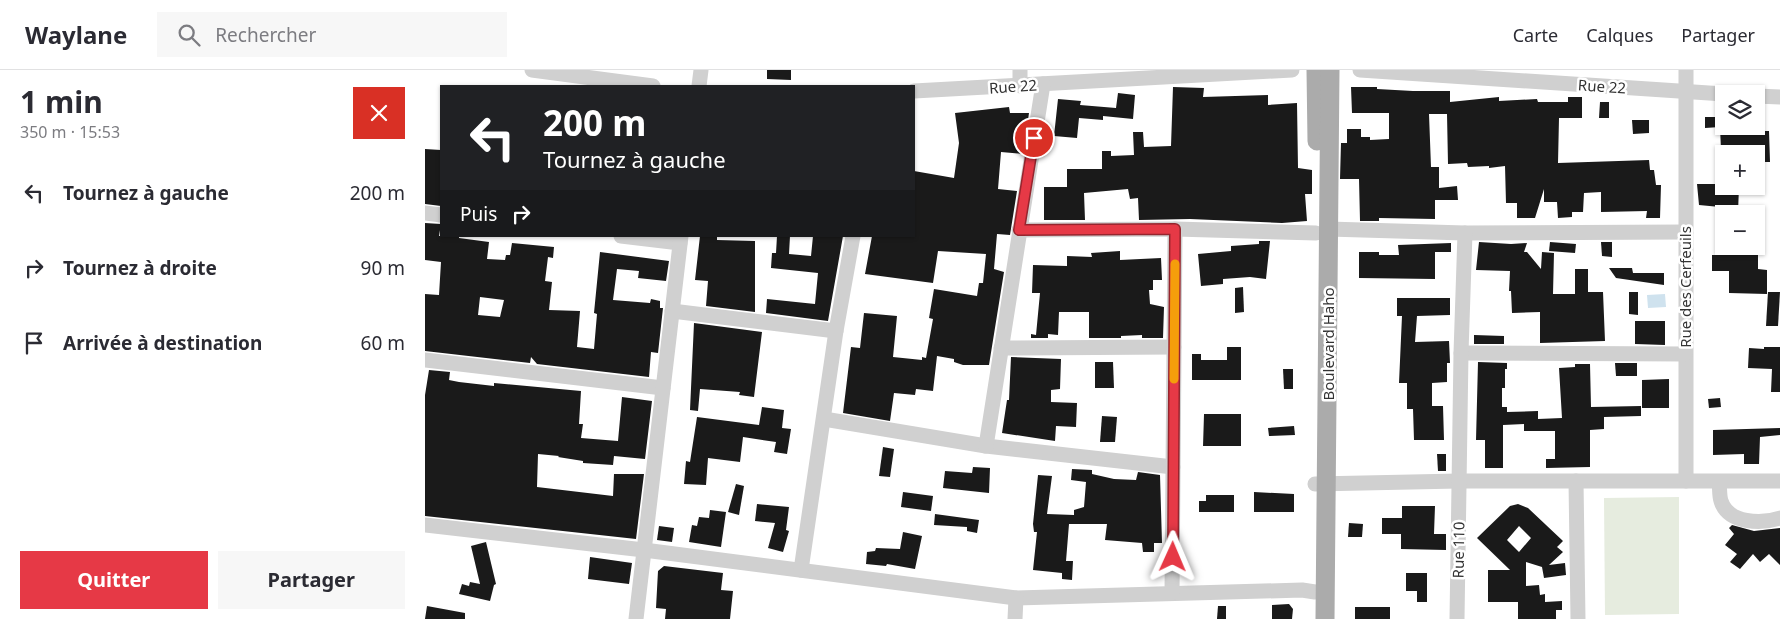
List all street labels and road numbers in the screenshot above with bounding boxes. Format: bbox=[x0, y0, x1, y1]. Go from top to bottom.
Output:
street label: Rue 22 bbox=[988, 74, 1038, 98]
street label: Rue 22 bbox=[1577, 74, 1627, 98]
street label: Rue des Cerfeuils bbox=[1675, 226, 1695, 348]
street label: Boulevard Haho bbox=[1318, 287, 1338, 401]
street label: Rue 110 bbox=[1448, 521, 1468, 579]

